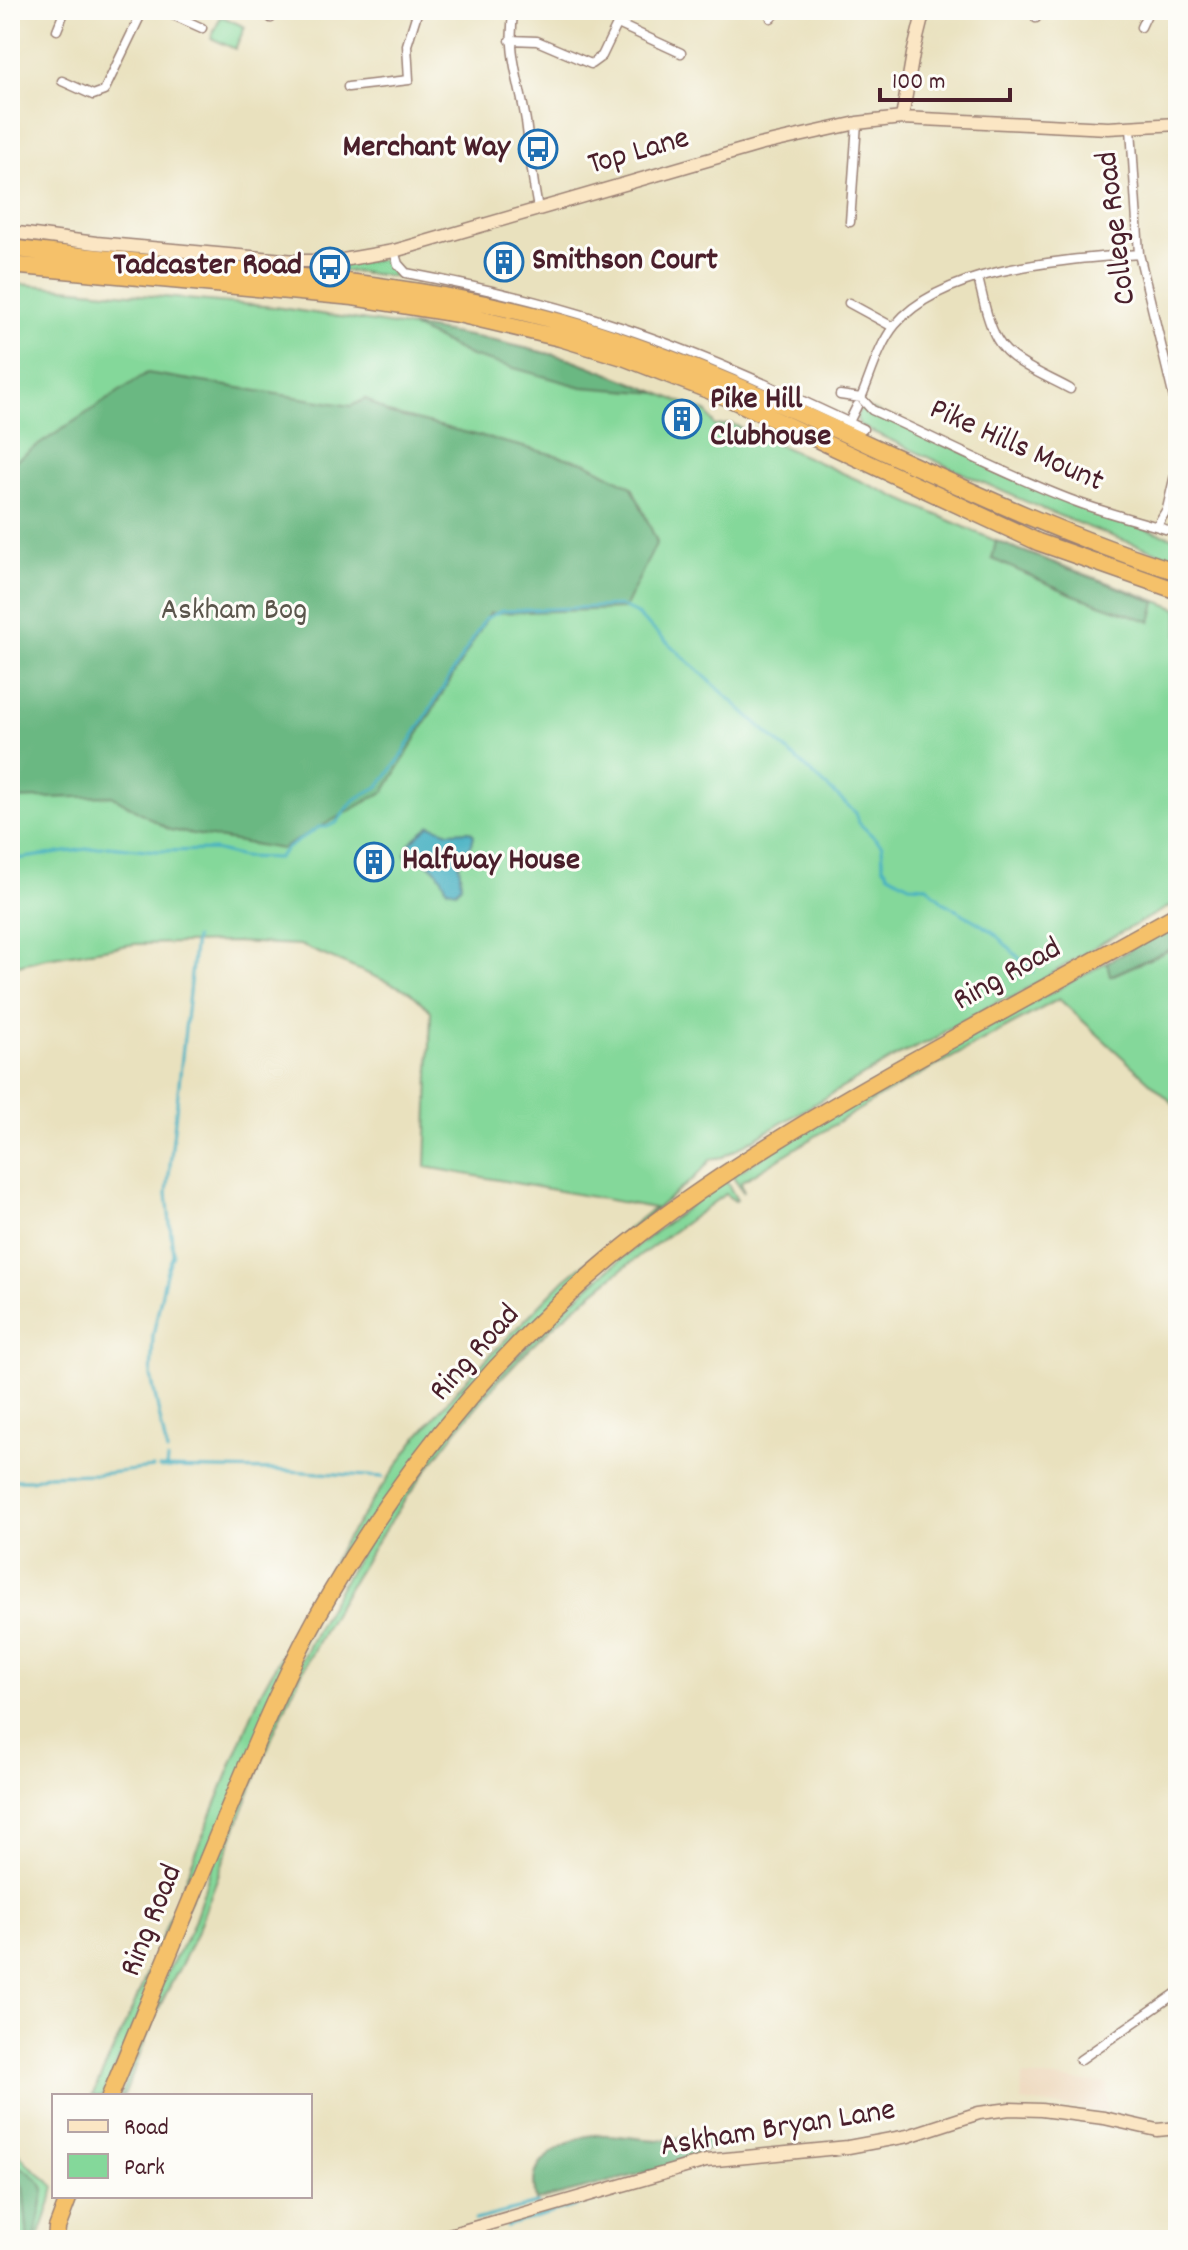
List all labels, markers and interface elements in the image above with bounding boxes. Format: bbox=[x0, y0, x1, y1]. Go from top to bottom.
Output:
scale bar bbox=[880, 52, 1010, 102]
text: 100 m bbox=[892, 66, 945, 100]
street label: Top Lane bbox=[583, 117, 695, 189]
place label: Merchant Way bbox=[343, 126, 511, 172]
bus stop icon: Merchant Way bbox=[517, 128, 559, 170]
street label: College Road bbox=[1086, 148, 1150, 308]
place label: Smithson Court bbox=[532, 239, 718, 285]
building icon: Smithson Court bbox=[483, 241, 525, 283]
place label: Tadcaster Road bbox=[113, 244, 302, 290]
bus stop icon: Tadcaster Road bbox=[309, 246, 351, 288]
place label: Pike Hill Clubhouse bbox=[710, 378, 831, 461]
street label: Pike Hills Mount bbox=[921, 388, 1111, 506]
building icon: Pike Hill Clubhouse bbox=[661, 398, 703, 440]
park label: Askham Bog bbox=[161, 589, 307, 635]
place label: Halfway House bbox=[402, 839, 580, 885]
building icon: Halfway House bbox=[353, 841, 395, 883]
street label: Ring Road bbox=[945, 927, 1071, 1025]
street label: Ring Road bbox=[420, 1295, 532, 1413]
street label: Ring Road bbox=[110, 1858, 196, 1984]
street label: Askham Bryan Lane bbox=[657, 2089, 899, 2171]
legend bbox=[52, 2094, 312, 2198]
text: Road bbox=[124, 2112, 169, 2146]
text: Park bbox=[124, 2152, 165, 2186]

